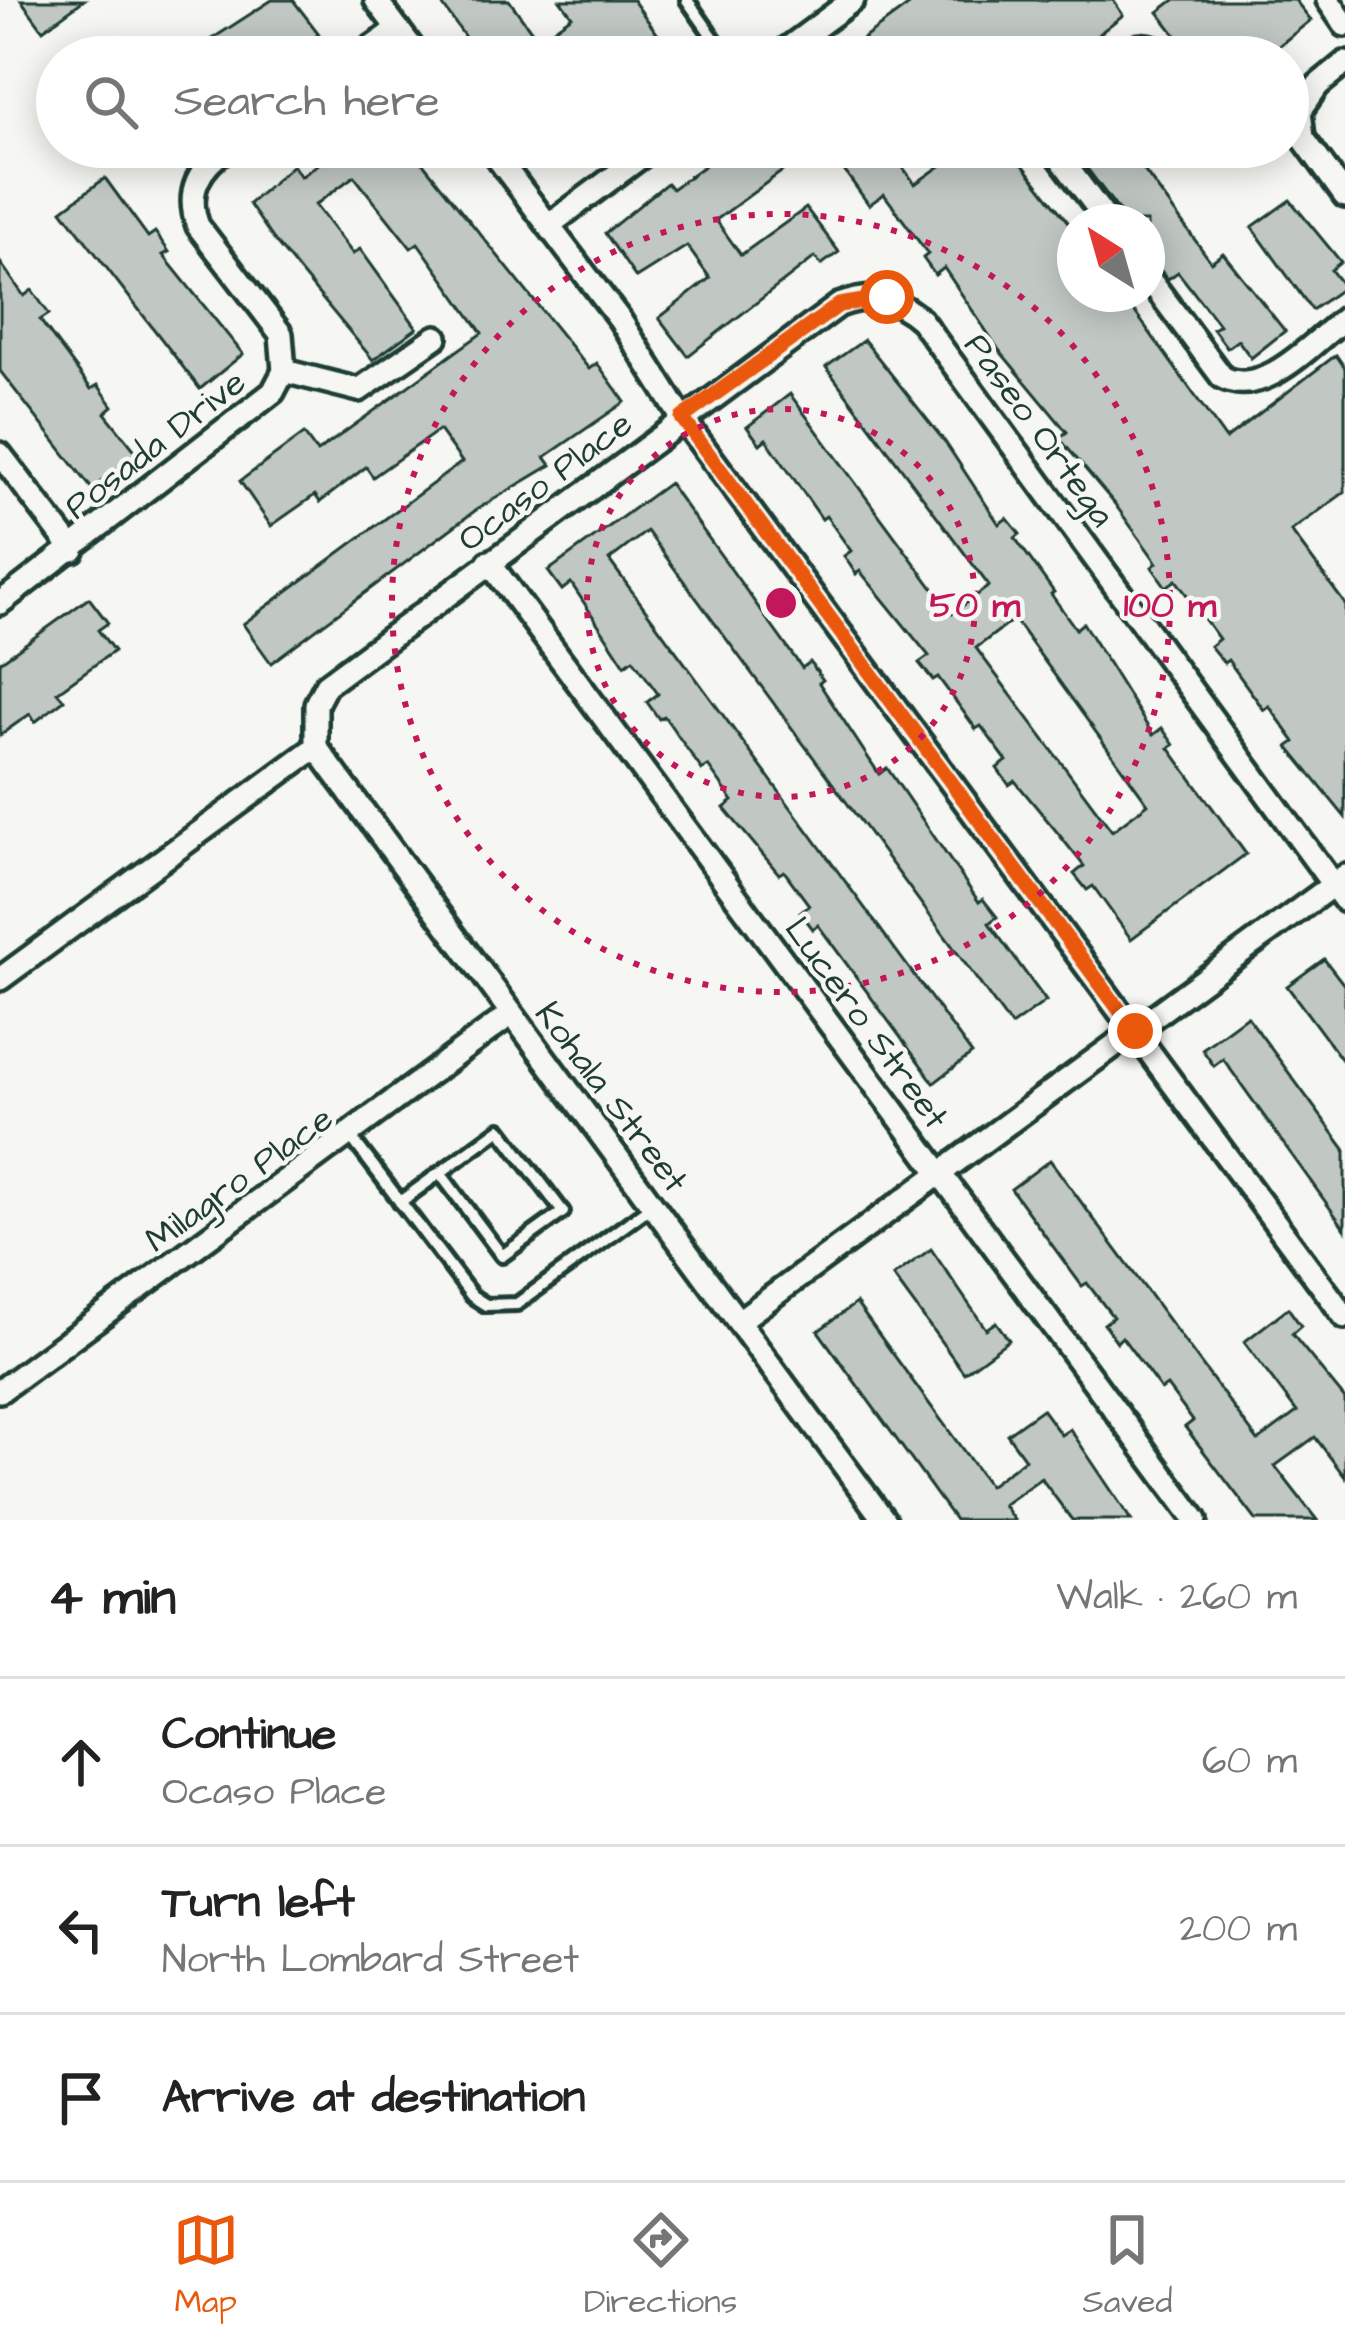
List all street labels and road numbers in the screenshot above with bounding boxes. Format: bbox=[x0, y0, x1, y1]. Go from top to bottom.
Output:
street label: Paseo Ortega bbox=[950, 323, 1127, 538]
street label: Posada Drive bbox=[54, 358, 257, 532]
street label: Ocaso Place bbox=[447, 399, 644, 565]
street label: Lucero Street bbox=[772, 907, 961, 1140]
street label: Kohala Street bbox=[522, 991, 700, 1204]
street label: Milagro Place bbox=[135, 1094, 345, 1267]

